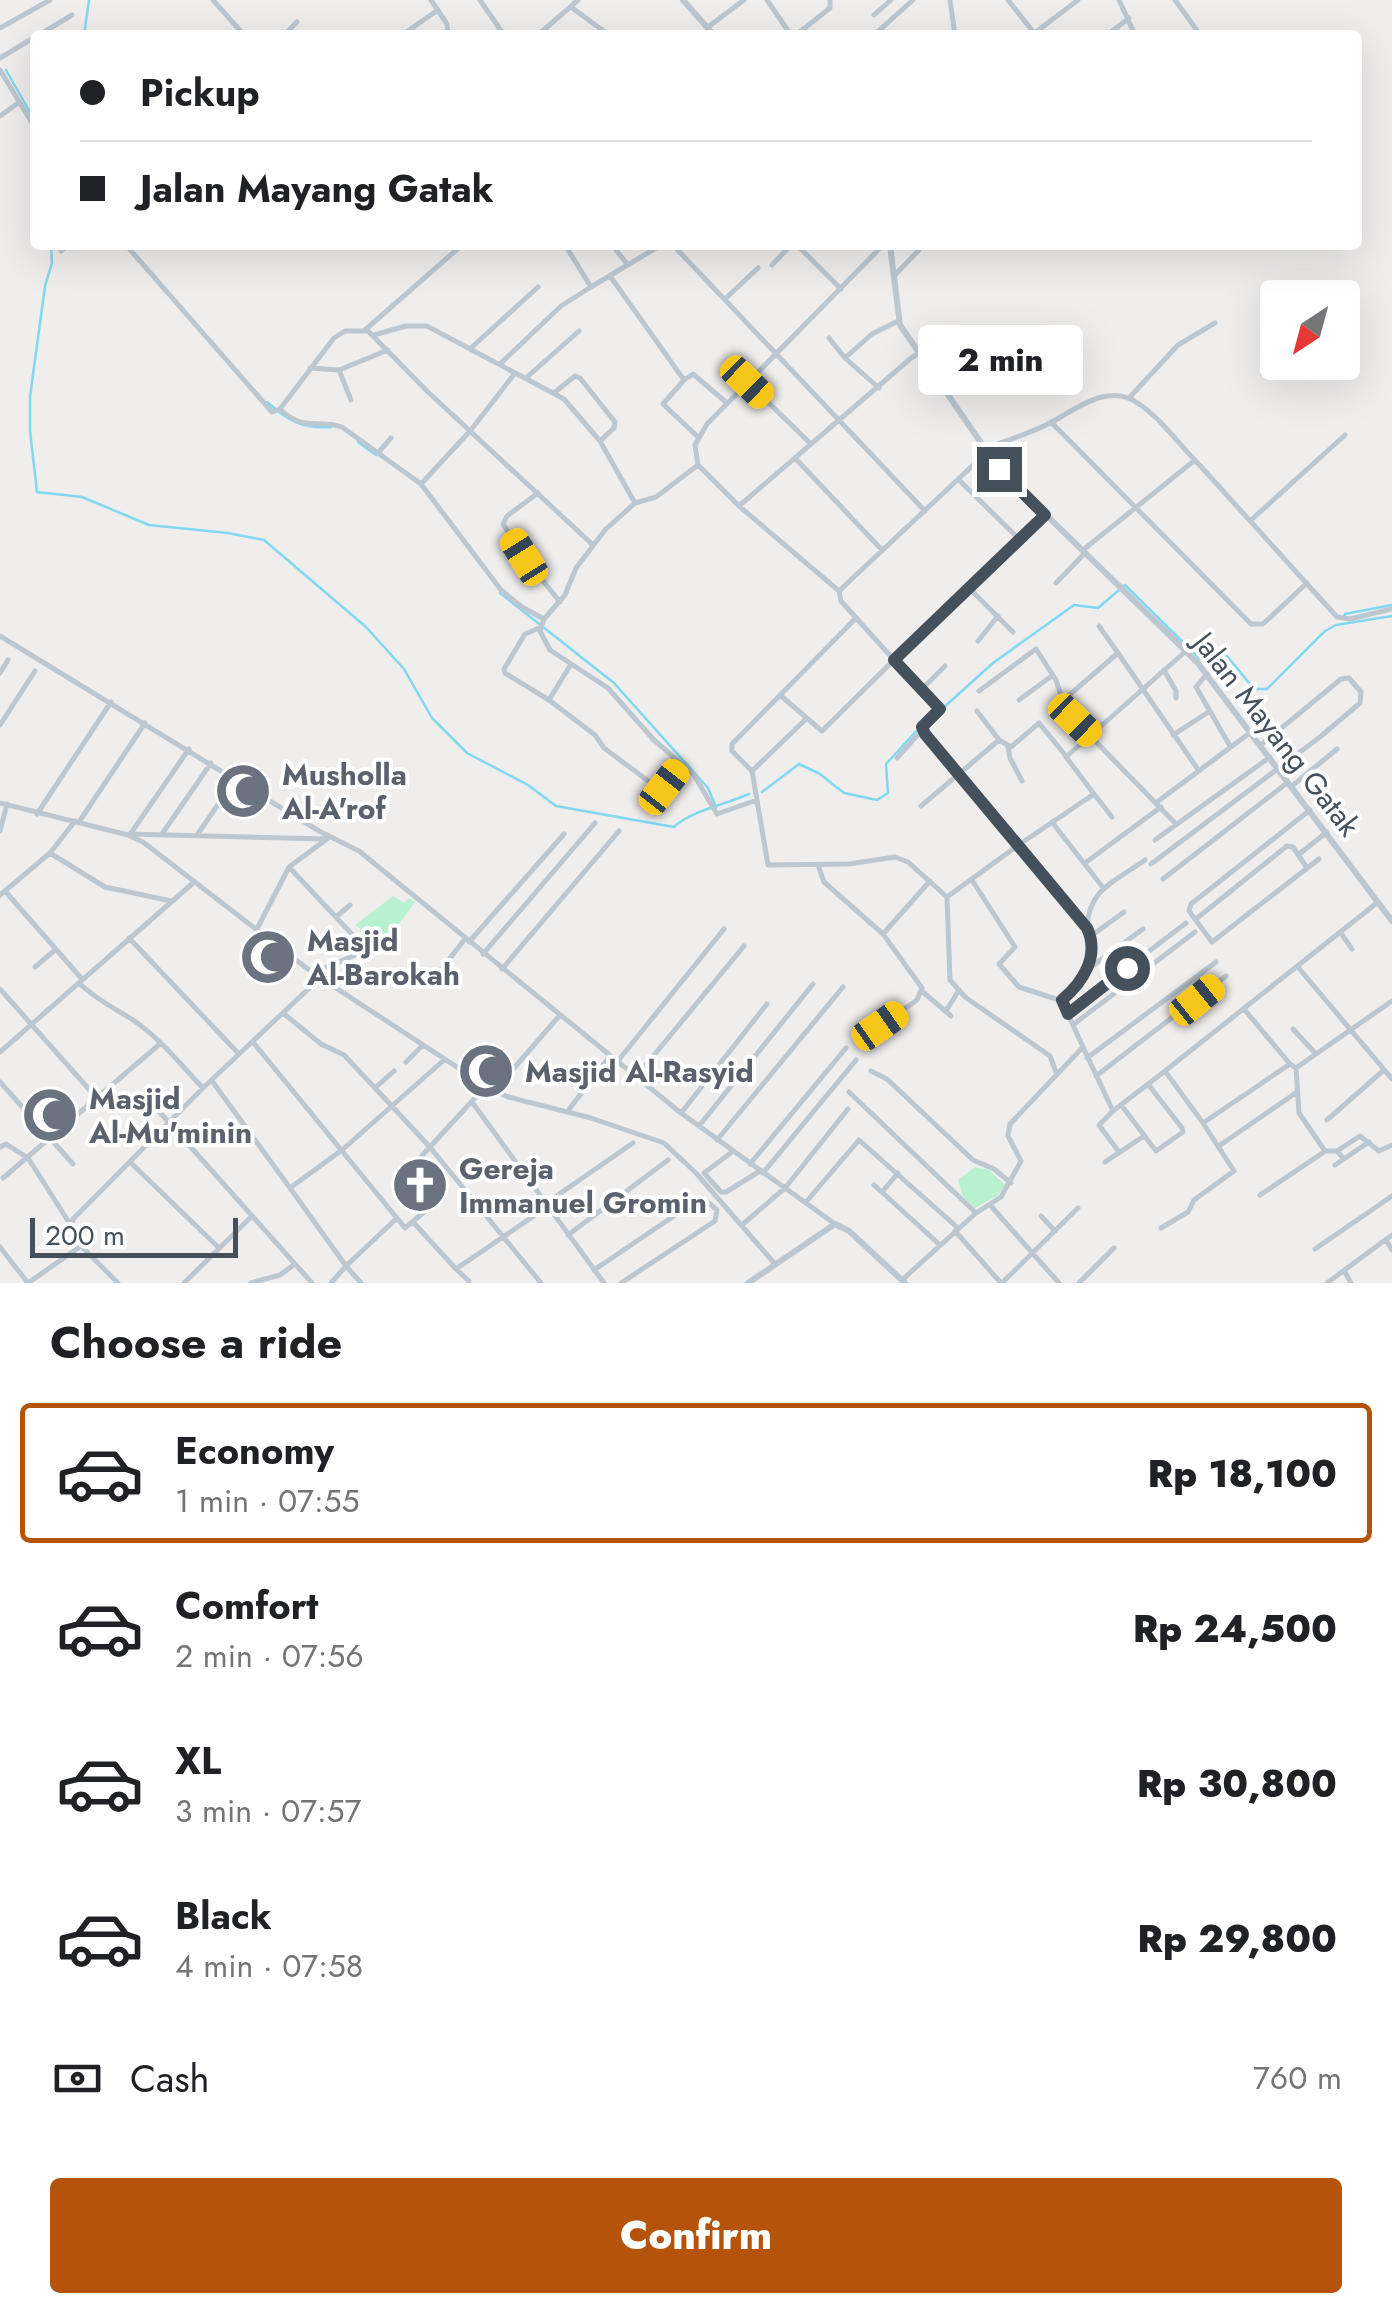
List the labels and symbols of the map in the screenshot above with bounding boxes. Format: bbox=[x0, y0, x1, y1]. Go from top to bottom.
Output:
north arrow bbox=[1260, 280, 1360, 380]
callout: 2 min bbox=[916, 324, 1082, 394]
car bbox=[715, 350, 779, 414]
route end bbox=[977, 447, 1022, 492]
car bbox=[495, 524, 553, 590]
street label: Jalan Mayang Gatak bbox=[1181, 620, 1371, 846]
car bbox=[1043, 688, 1107, 752]
place label: Musholla Al-A'rof bbox=[281, 753, 407, 830]
car bbox=[634, 754, 694, 820]
mosque icon: Musholla Al-A'rof bbox=[213, 761, 273, 821]
place label: Masjid Al-Barokah bbox=[306, 919, 460, 996]
mosque icon: Masjid Al-Barokah bbox=[238, 927, 298, 987]
route start bbox=[1105, 946, 1150, 991]
car bbox=[1164, 969, 1230, 1031]
car bbox=[847, 997, 913, 1055]
mosque icon: Masjid Al-Rasyid bbox=[456, 1041, 516, 1101]
place label: Masjid Al-Rasyid bbox=[525, 1050, 754, 1093]
place label: Masjid Al-Mu'minin bbox=[88, 1077, 252, 1154]
mosque icon: Masjid Al-Mu'minin bbox=[20, 1085, 80, 1145]
place label: Gereja Immanuel Gromin bbox=[459, 1147, 707, 1224]
church icon: Gereja Immanuel Gromin bbox=[390, 1155, 450, 1215]
scale bar bbox=[30, 1213, 238, 1258]

